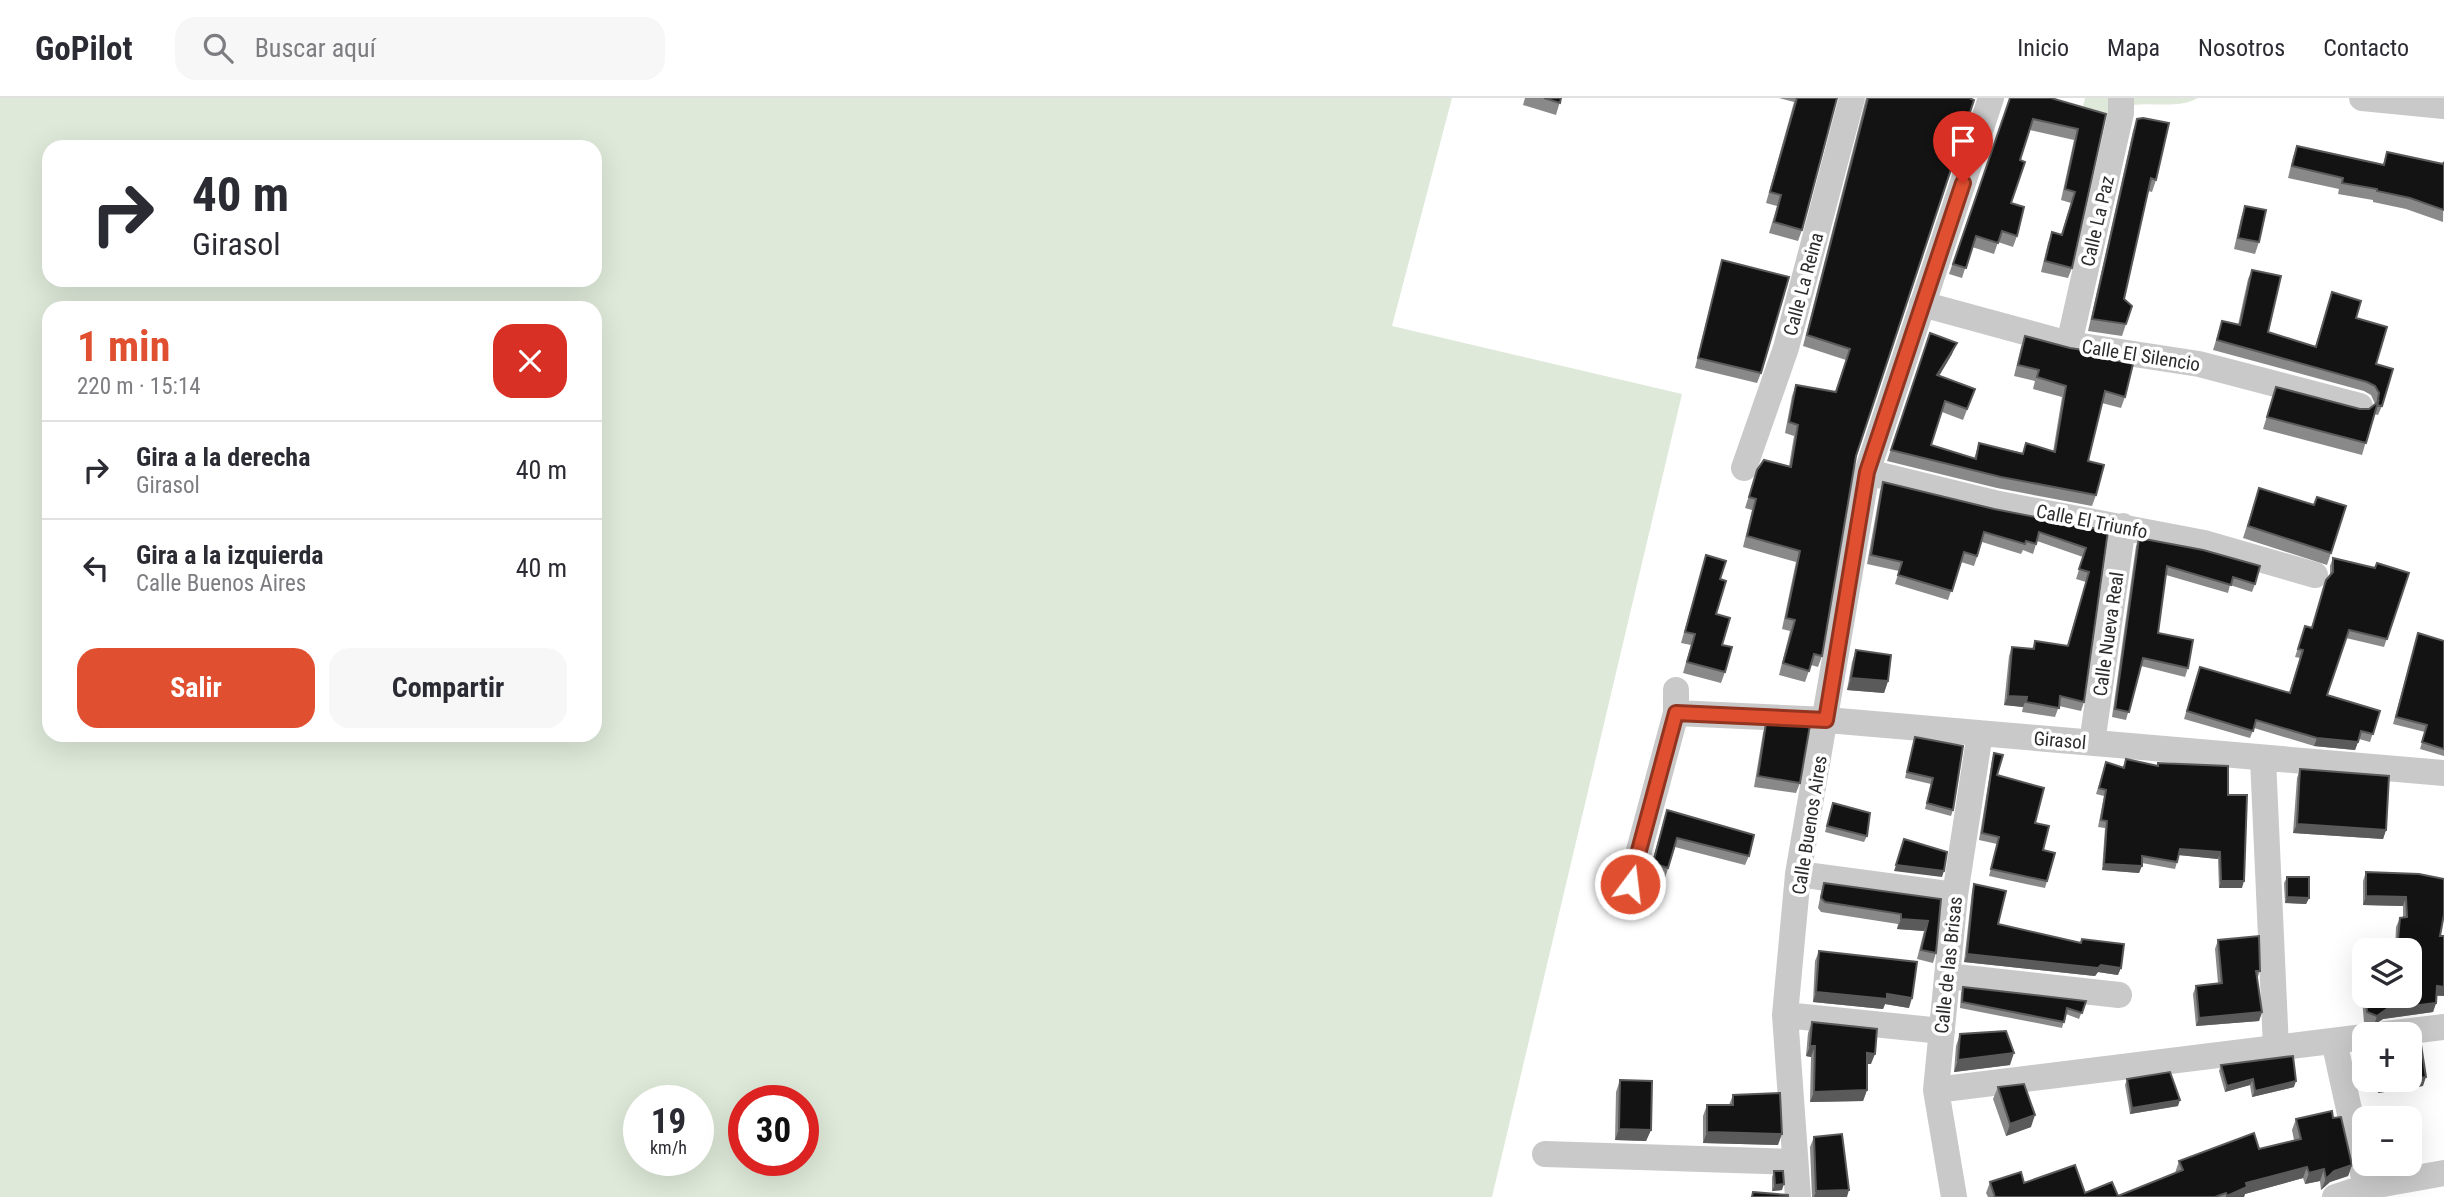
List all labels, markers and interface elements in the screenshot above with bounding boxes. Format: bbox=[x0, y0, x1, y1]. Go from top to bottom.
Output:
search box bbox=[175, 17, 665, 80]
text: GoPilot bbox=[35, 29, 133, 68]
icon: search bbox=[199, 29, 237, 67]
text: Buscar aquí bbox=[255, 33, 376, 63]
text: Inicio bbox=[2017, 34, 2069, 62]
text: Mapa bbox=[2107, 34, 2160, 62]
text: Nosotros bbox=[2198, 34, 2285, 62]
text: Contacto bbox=[2323, 34, 2409, 62]
pin bbox=[1933, 111, 1993, 183]
icon: arrive bbox=[1944, 122, 1982, 160]
text: 40 m bbox=[192, 166, 289, 223]
icon: right bbox=[77, 168, 168, 259]
street label: Calle La Paz bbox=[2076, 174, 2119, 269]
text: Girasol bbox=[192, 225, 281, 263]
street label: Calle La Reina bbox=[1779, 230, 1828, 338]
text: 1 min bbox=[77, 322, 170, 371]
button: close bbox=[493, 324, 567, 398]
street label: Calle El Silencio bbox=[2080, 335, 2202, 376]
text: 220 m · 15:14 bbox=[77, 373, 201, 400]
text: Gira a la derecha bbox=[136, 442, 310, 472]
icon: right bbox=[77, 451, 115, 489]
text: 40 m bbox=[516, 455, 567, 485]
text: Girasol bbox=[136, 472, 200, 499]
street label: Calle El Triunfo bbox=[2034, 499, 2150, 544]
text: Gira a la izquierda bbox=[136, 540, 324, 570]
icon: left bbox=[77, 549, 115, 587]
text: 40 m bbox=[516, 553, 567, 583]
text: Calle Buenos Aires bbox=[136, 570, 306, 597]
street label: Calle Nueva Real bbox=[2088, 570, 2129, 698]
button: Salir bbox=[77, 648, 315, 728]
button: Compartir bbox=[329, 648, 567, 728]
street label: Girasol bbox=[2033, 727, 2087, 754]
street label: Calle Buenos Aires bbox=[1787, 754, 1832, 896]
position arrow bbox=[1593, 847, 1667, 921]
street label: Calle de las Brisas bbox=[1930, 895, 1967, 1035]
map controls bbox=[2352, 938, 2422, 1176]
button: layers bbox=[2352, 938, 2422, 1008]
button: + bbox=[2352, 1022, 2422, 1092]
speed limit sign: 30 bbox=[728, 1085, 819, 1176]
text: 19 bbox=[651, 1101, 686, 1142]
button: − bbox=[2352, 1106, 2422, 1176]
text: km/h bbox=[650, 1137, 687, 1158]

